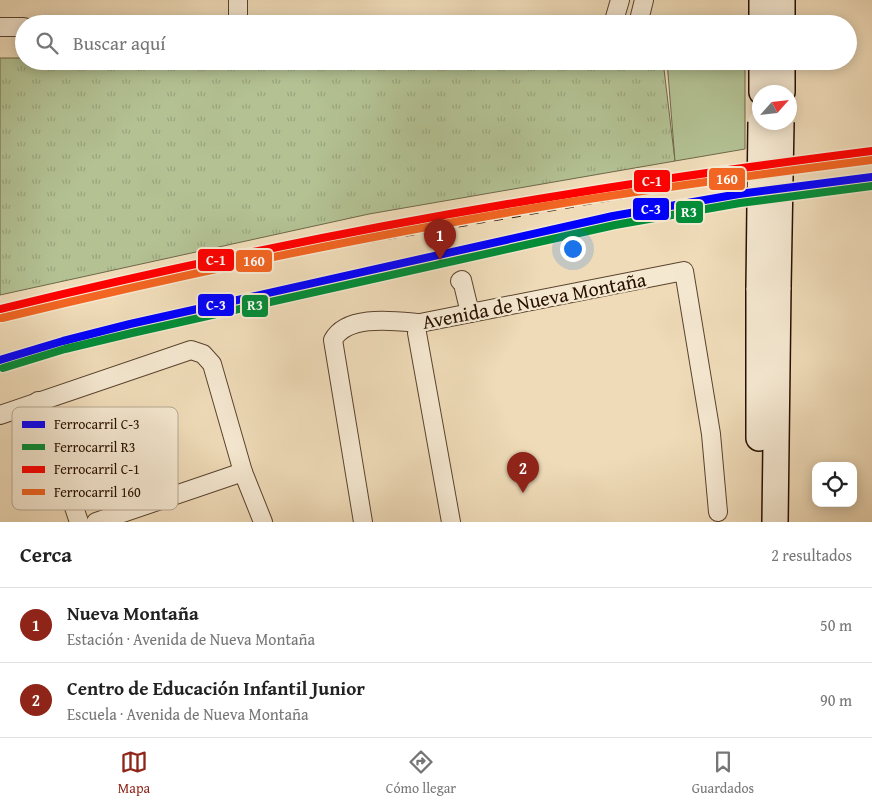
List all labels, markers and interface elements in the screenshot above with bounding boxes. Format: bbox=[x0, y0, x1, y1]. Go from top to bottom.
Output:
search box bbox=[15, 15, 857, 70]
icon: search bbox=[33, 29, 61, 57]
text: Buscar aquí bbox=[73, 29, 166, 57]
north arrow bbox=[752, 85, 797, 130]
line badge: 160 bbox=[708, 167, 746, 191]
line badge: C-1 bbox=[633, 169, 671, 193]
text: 160 bbox=[716, 169, 738, 189]
text: C-1 bbox=[642, 171, 662, 191]
line badge: C-3 bbox=[632, 197, 670, 221]
text: C-3 bbox=[641, 199, 661, 219]
line badge: R3 bbox=[675, 200, 704, 224]
text: R3 bbox=[681, 202, 697, 222]
pin: 1 bbox=[424, 219, 456, 260]
your location bbox=[560, 236, 586, 262]
line badge: C-1 bbox=[197, 248, 235, 272]
line badge: 160 bbox=[235, 249, 273, 273]
text: C-1 bbox=[206, 250, 226, 270]
text: 160 bbox=[243, 251, 265, 271]
street label: Avenida de Nueva Montaña bbox=[420, 264, 649, 336]
line badge: C-3 bbox=[197, 293, 235, 317]
line badge: R3 bbox=[241, 294, 269, 318]
text: C-3 bbox=[206, 295, 226, 315]
text: R3 bbox=[247, 295, 263, 315]
legend bbox=[12, 407, 178, 510]
text: Ferrocarril C-3 bbox=[54, 414, 140, 434]
text: Ferrocarril R3 bbox=[54, 437, 135, 457]
pin: 2 bbox=[507, 452, 539, 493]
text: Ferrocarril C-1 bbox=[54, 459, 140, 479]
map controls bbox=[812, 462, 857, 507]
button: locate bbox=[812, 462, 857, 507]
text: Ferrocarril 160 bbox=[54, 482, 141, 502]
text: Cerca bbox=[20, 539, 72, 570]
text: 2 resultados bbox=[771, 543, 852, 567]
text: Nueva Montaña bbox=[67, 599, 199, 627]
text: 1 bbox=[32, 613, 40, 637]
text: 50 m bbox=[820, 613, 852, 637]
text: Estación · Avenida de Nueva Montaña bbox=[67, 627, 315, 651]
text: Centro de Educación Infantil Junior bbox=[67, 674, 365, 702]
text: 2 bbox=[32, 688, 40, 712]
text: 90 m bbox=[820, 688, 852, 712]
text: Escuela · Avenida de Nueva Montaña bbox=[67, 702, 309, 726]
tab: Mapa bbox=[118, 748, 150, 798]
tab: Cómo llegar bbox=[386, 748, 456, 798]
tab: Guardados bbox=[692, 748, 754, 798]

